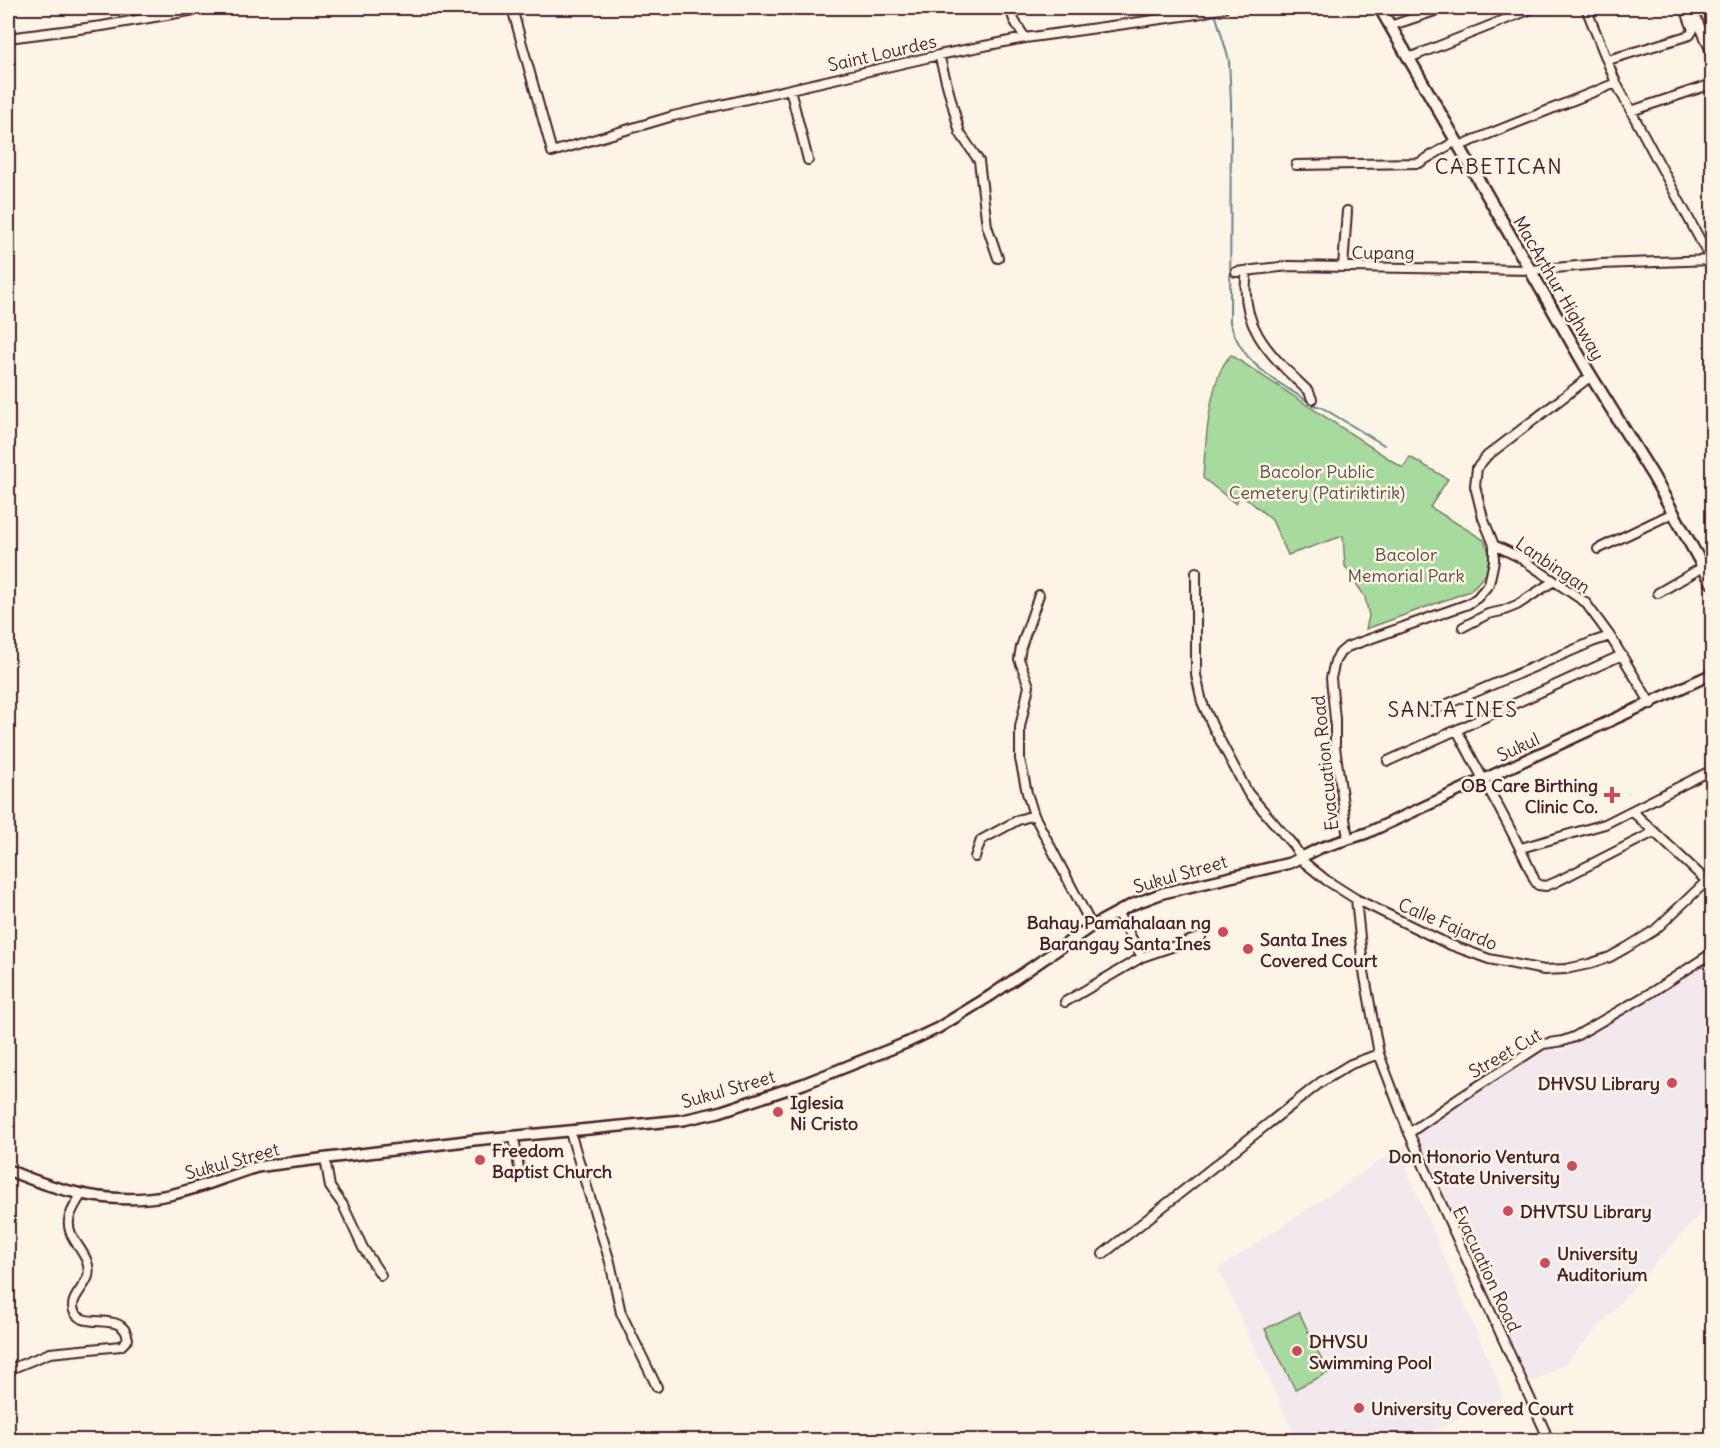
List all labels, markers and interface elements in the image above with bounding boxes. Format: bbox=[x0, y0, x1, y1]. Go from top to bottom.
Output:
street label: Saint Lourdes bbox=[825, 29, 939, 77]
district label: CABETICAN bbox=[1435, 153, 1563, 180]
street label: MacArthur Highway bbox=[1508, 212, 1610, 364]
street label: Cupang bbox=[1351, 241, 1415, 264]
park label: Bacolor Public Cemetery (Patiriktirik) bbox=[1229, 460, 1405, 504]
street label: Lanbingan bbox=[1511, 532, 1595, 598]
park label: Bacolor Memorial Park bbox=[1347, 543, 1465, 587]
street label: Evacuation Road bbox=[1306, 694, 1344, 832]
district label: SANTA INES bbox=[1388, 696, 1518, 723]
street label: Sukul bbox=[1493, 727, 1543, 767]
place label: OB Care Birthing Clinic Co. bbox=[1461, 774, 1598, 818]
marker: OB Care Birthing Clinic Co. bbox=[1603, 786, 1621, 804]
street label: Sukul Street bbox=[1130, 850, 1230, 898]
street label: Calle Fajardo bbox=[1395, 893, 1501, 955]
place label: Bahay Pamahalaan ng Barangay Santa Ines bbox=[1027, 911, 1211, 955]
marker: Bahay Pamahalaan ng Barangay Santa Ines bbox=[1216, 925, 1230, 939]
place label: Santa Ines Covered Court bbox=[1260, 928, 1378, 972]
marker: Santa Ines Covered Court bbox=[1241, 942, 1255, 956]
street label: Street Cut bbox=[1464, 1023, 1546, 1083]
street label: Sukul Street bbox=[678, 1065, 778, 1113]
place label: DHVSU Library bbox=[1538, 1072, 1660, 1095]
marker: DHVSU Library bbox=[1665, 1076, 1679, 1090]
place label: Iglesia Ni Cristo bbox=[790, 1091, 858, 1135]
marker: Iglesia Ni Cristo bbox=[771, 1105, 785, 1119]
street label: Sukul Street bbox=[182, 1137, 282, 1185]
place label: Freedom Baptist Church bbox=[492, 1139, 613, 1183]
place label: Don Honorio Ventura State University bbox=[1389, 1145, 1560, 1189]
marker: Freedom Baptist Church bbox=[473, 1153, 487, 1167]
marker: Don Honorio Ventura State University bbox=[1565, 1159, 1579, 1173]
place label: DHVTSU Library bbox=[1520, 1200, 1652, 1223]
street label: Evacuation Road bbox=[1448, 1202, 1526, 1336]
marker: DHVTSU Library bbox=[1501, 1204, 1515, 1218]
place label: University Auditorium bbox=[1557, 1242, 1648, 1286]
marker: University Auditorium bbox=[1538, 1256, 1552, 1270]
place label: DHVSU Swimming Pool bbox=[1309, 1330, 1432, 1374]
marker: DHVSU Swimming Pool bbox=[1290, 1344, 1304, 1358]
place label: University Covered Court bbox=[1371, 1397, 1574, 1420]
marker: University Covered Court bbox=[1352, 1401, 1366, 1415]

